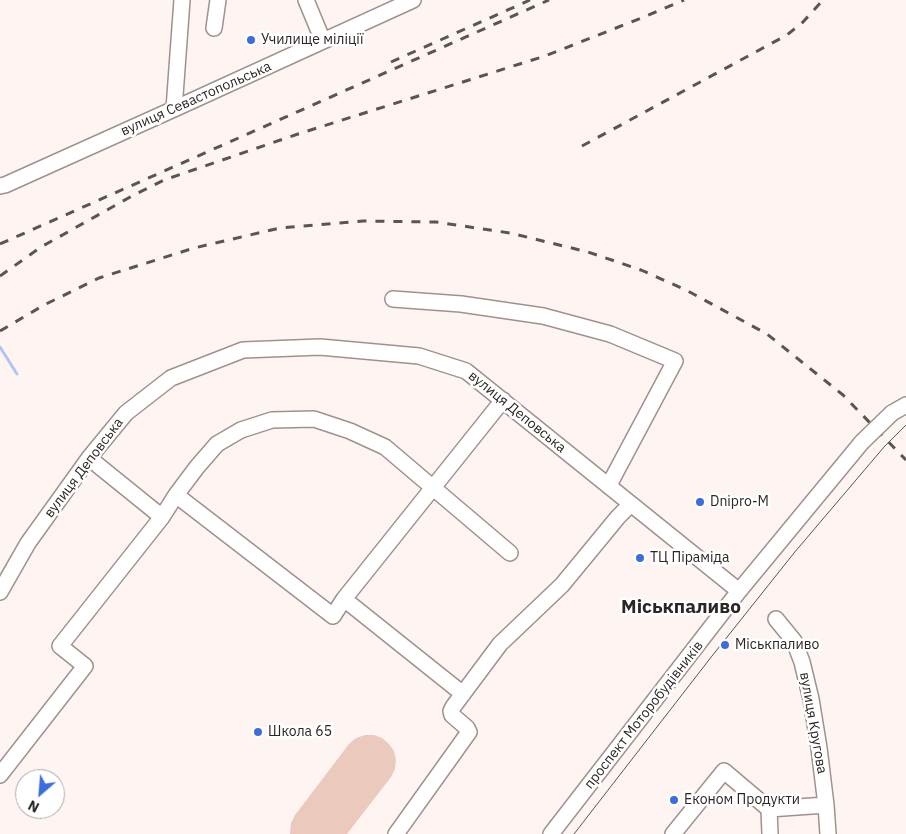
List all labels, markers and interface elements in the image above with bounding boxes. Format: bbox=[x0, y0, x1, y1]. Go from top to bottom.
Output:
place label: Училище міліції bbox=[261, 32, 364, 48]
marker: Училище міліції bbox=[245, 34, 257, 46]
street label: вулиця Севастопольська bbox=[118, 58, 274, 140]
street label: вулиця Деповська bbox=[465, 368, 569, 456]
street label: вулиця Деповська bbox=[41, 415, 127, 521]
place label: Dnipro-M bbox=[710, 494, 769, 510]
marker: Dnipro-M bbox=[694, 496, 706, 508]
place label: ТЦ Піраміда bbox=[650, 550, 729, 566]
marker: ТЦ Піраміда bbox=[634, 552, 646, 564]
district label: Міськпаливо bbox=[621, 597, 741, 619]
place label: Міськпаливо bbox=[735, 637, 819, 653]
street label: проспект Моторобудівників bbox=[581, 638, 707, 792]
marker: Міськпаливо bbox=[719, 639, 731, 651]
street label: вулиця Кругова bbox=[796, 671, 830, 775]
place label: Школа 65 bbox=[268, 724, 332, 740]
marker: Школа 65 bbox=[252, 726, 264, 738]
north arrow bbox=[15, 769, 65, 819]
place label: Економ Продукти bbox=[684, 792, 800, 808]
marker: Економ Продукти bbox=[668, 794, 680, 806]
text: N bbox=[25, 796, 42, 817]

